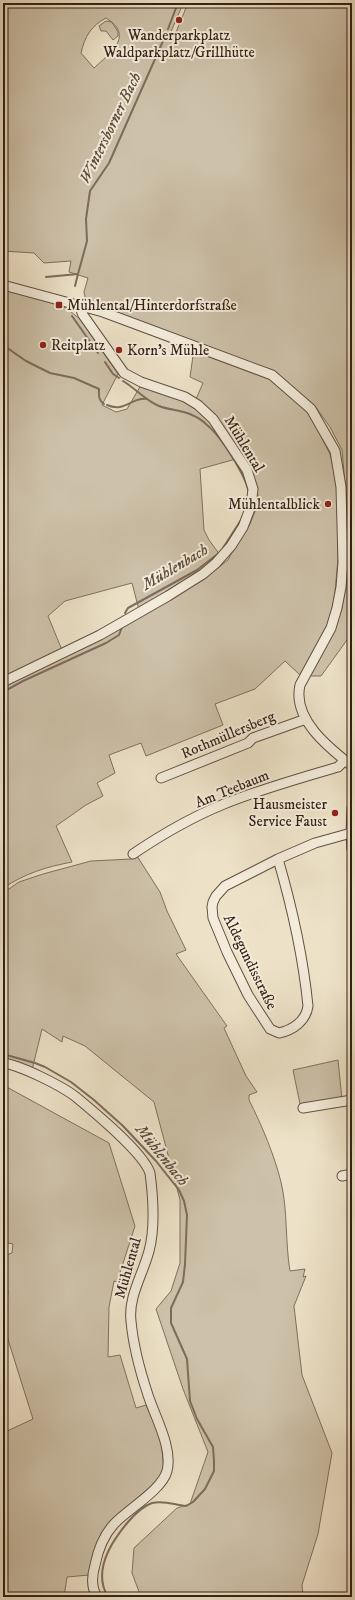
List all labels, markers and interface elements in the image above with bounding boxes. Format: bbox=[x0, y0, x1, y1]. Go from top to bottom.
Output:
marker: Wanderparkplatz Waldparkplatz/Grillhütte bbox=[174, 15, 184, 25]
place label: Wanderparkplatz Waldparkplatz/Grillhütte bbox=[102, 26, 255, 62]
water label: Wintersborner Bach bbox=[74, 69, 146, 187]
place label: Mühlental/Hinterdorfstraße bbox=[67, 296, 237, 315]
marker: Mühlental/Hinterdorfstraße bbox=[54, 300, 64, 310]
place label: Reitplatz bbox=[51, 336, 106, 355]
marker: Reitplatz bbox=[38, 340, 48, 350]
place label: Korn's Mühle bbox=[127, 341, 209, 360]
marker: Korn's Mühle bbox=[114, 345, 124, 355]
street label: Mühlental bbox=[220, 412, 269, 476]
place label: Mühlentalblick bbox=[228, 495, 321, 514]
marker: Mühlentalblick bbox=[323, 499, 333, 509]
water label: Mühlenbach bbox=[137, 539, 212, 595]
street label: Rothmüllersberg bbox=[178, 706, 278, 763]
street label: Am Teebaum bbox=[192, 766, 272, 812]
place label: Hausmeister Service Faust bbox=[249, 795, 327, 831]
marker: Hausmeister Service Faust bbox=[330, 808, 340, 818]
street label: Aldegundisstraße bbox=[219, 911, 281, 1013]
water label: Mühlenbach bbox=[130, 1119, 193, 1190]
street label: Mühlental bbox=[110, 1235, 146, 1301]

